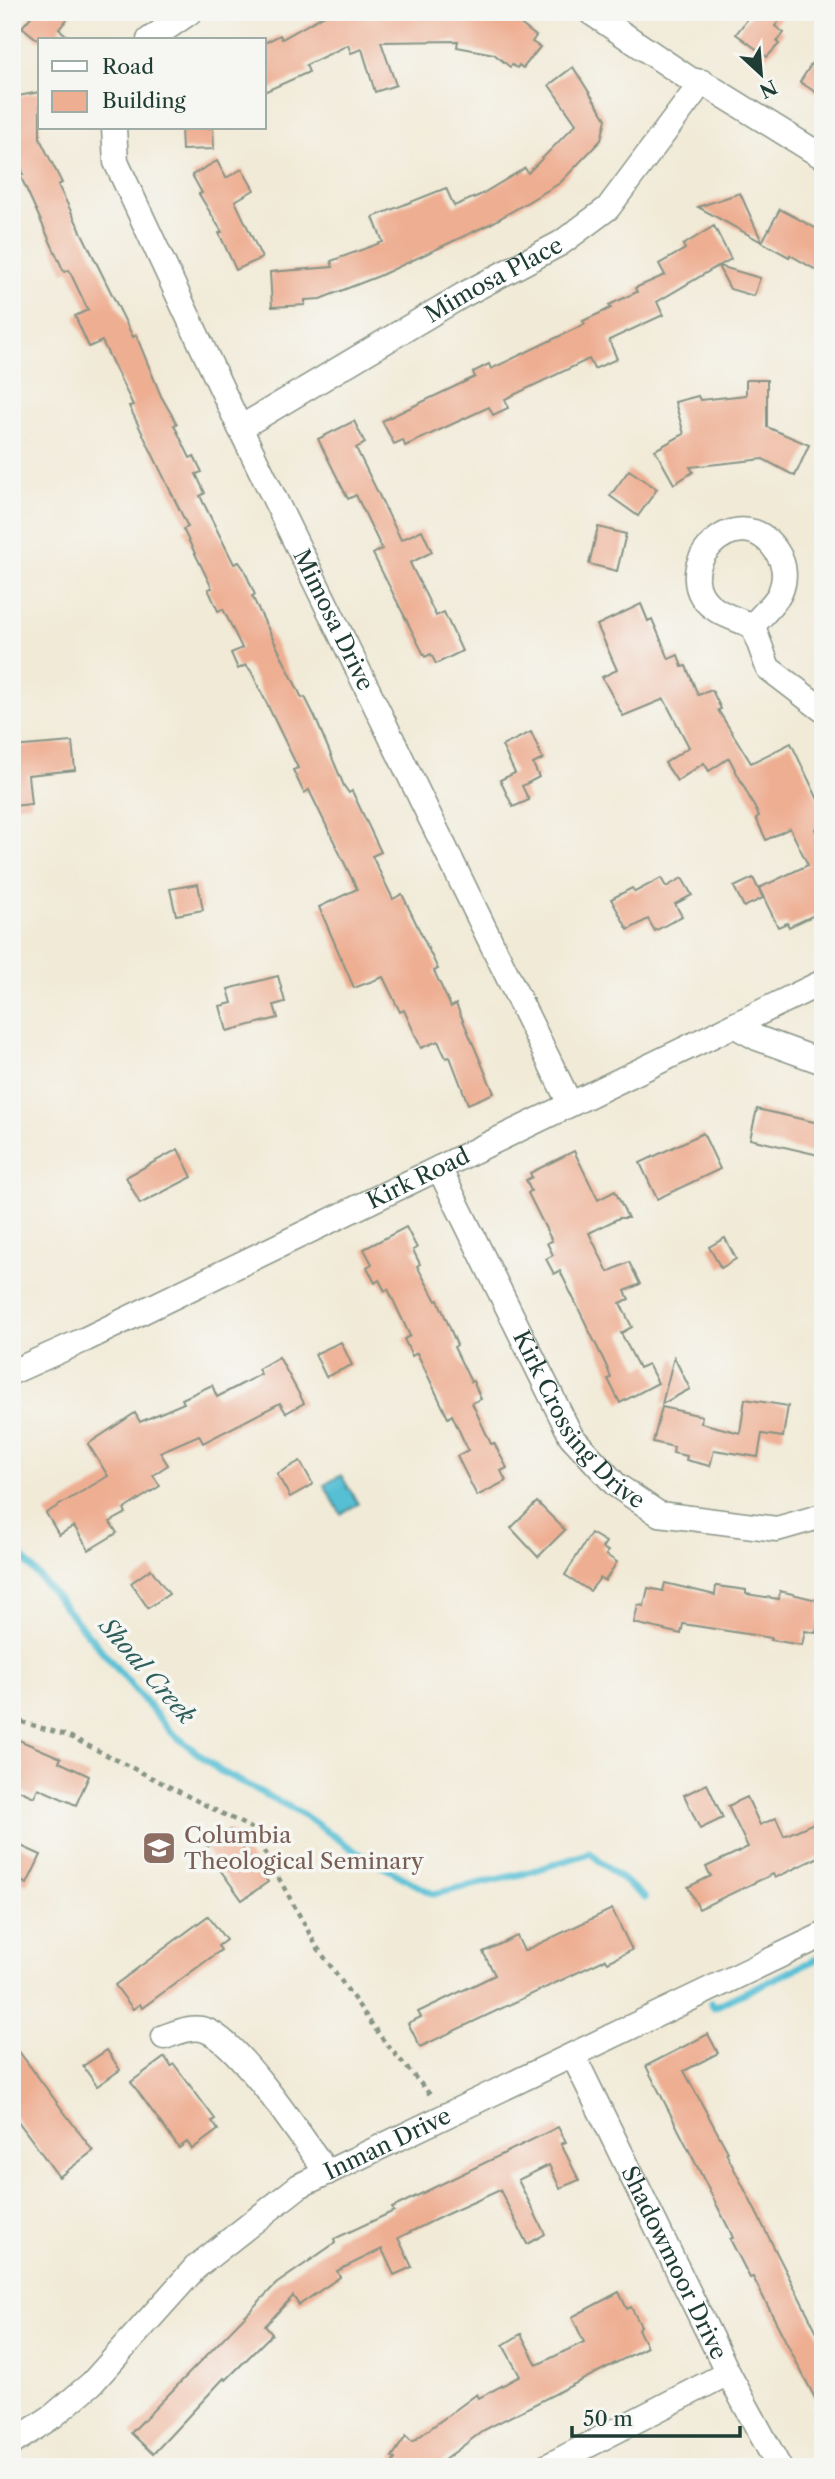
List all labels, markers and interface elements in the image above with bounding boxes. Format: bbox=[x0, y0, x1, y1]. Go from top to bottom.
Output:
legend bbox=[38, 38, 266, 130]
north arrow bbox=[726, 38, 796, 108]
text: Road bbox=[102, 54, 154, 79]
text: N bbox=[756, 75, 781, 103]
text: Building bbox=[102, 88, 187, 113]
street label: Mimosa Place bbox=[420, 231, 567, 329]
street label: Mimosa Drive bbox=[287, 545, 380, 695]
street label: Kirk Road bbox=[362, 1141, 474, 1215]
street label: Kirk Crossing Drive bbox=[507, 1326, 650, 1514]
water label: Shoal Creek bbox=[92, 1610, 202, 1730]
place label: Columbia Theological Seminary bbox=[184, 1821, 424, 1875]
school or university icon: Columbia Theological Seminary bbox=[140, 1829, 178, 1867]
street label: Inman Drive bbox=[320, 2101, 455, 2186]
street label: Shadowmoor Drive bbox=[615, 2161, 733, 2364]
scale bar bbox=[572, 2395, 740, 2439]
text: 50 m bbox=[583, 2406, 633, 2431]

